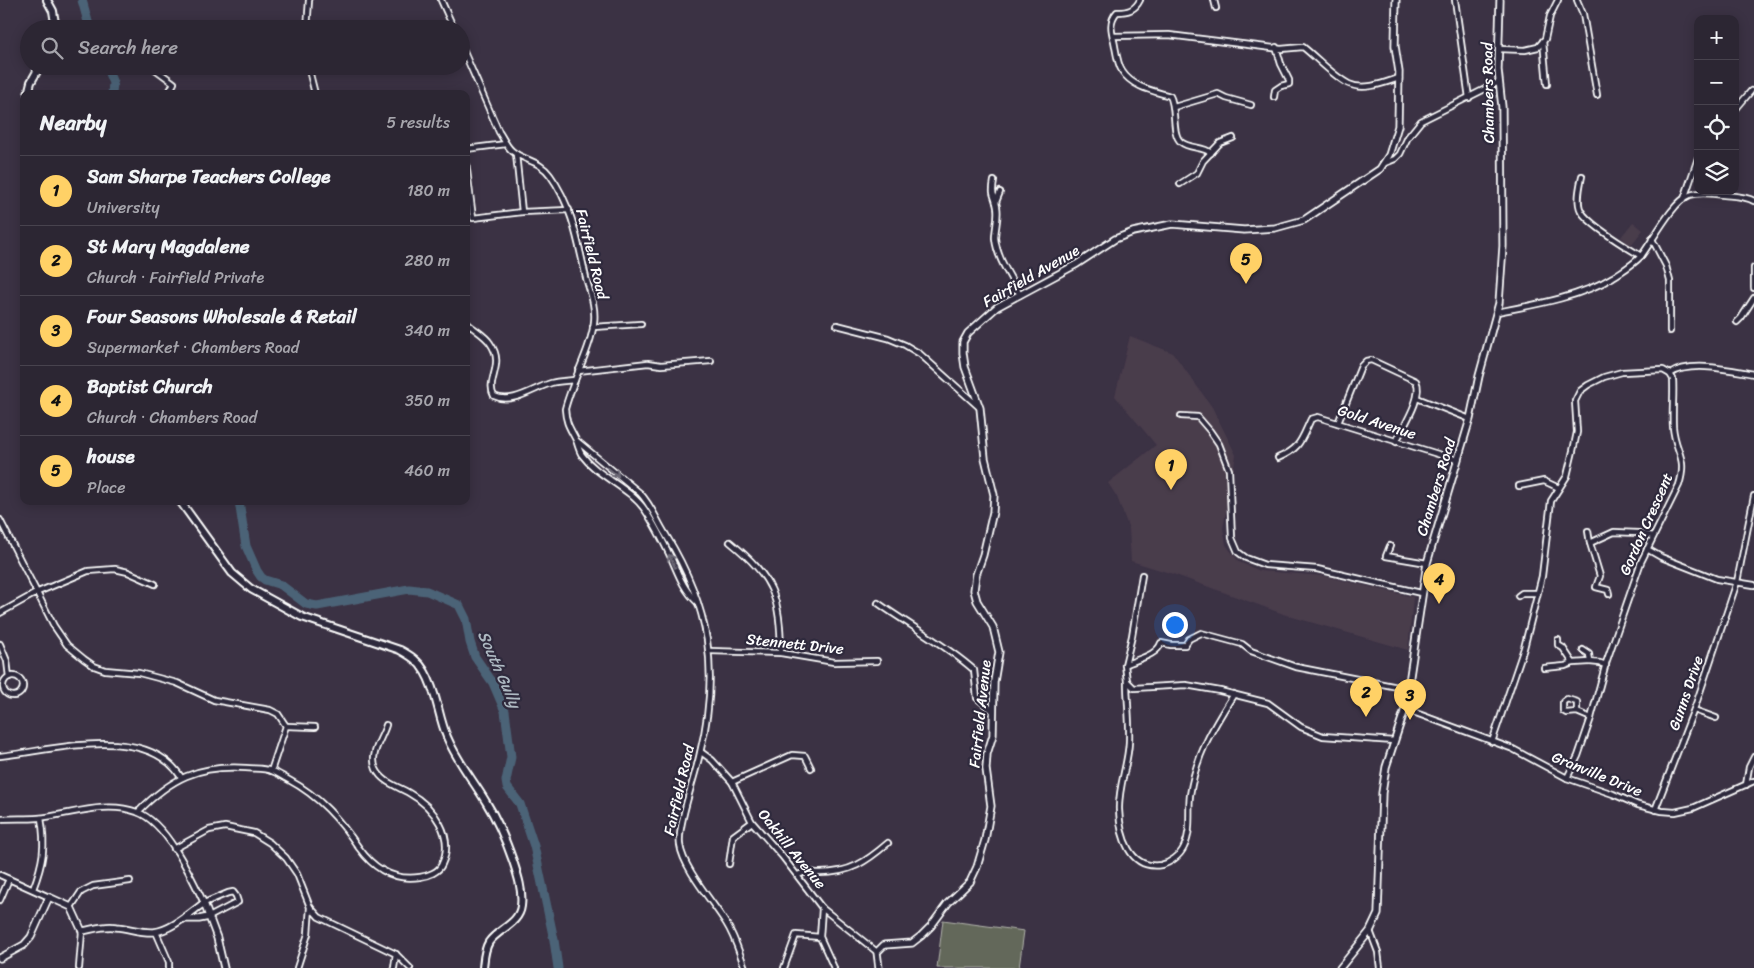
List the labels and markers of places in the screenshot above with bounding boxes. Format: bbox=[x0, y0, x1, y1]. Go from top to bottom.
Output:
pin: 5 bbox=[1230, 243, 1262, 284]
pin: 1 bbox=[1155, 449, 1187, 490]
pin: 4 bbox=[1423, 563, 1455, 604]
pin: 2 bbox=[1350, 676, 1382, 717]
pin: 3 bbox=[1394, 679, 1426, 720]

